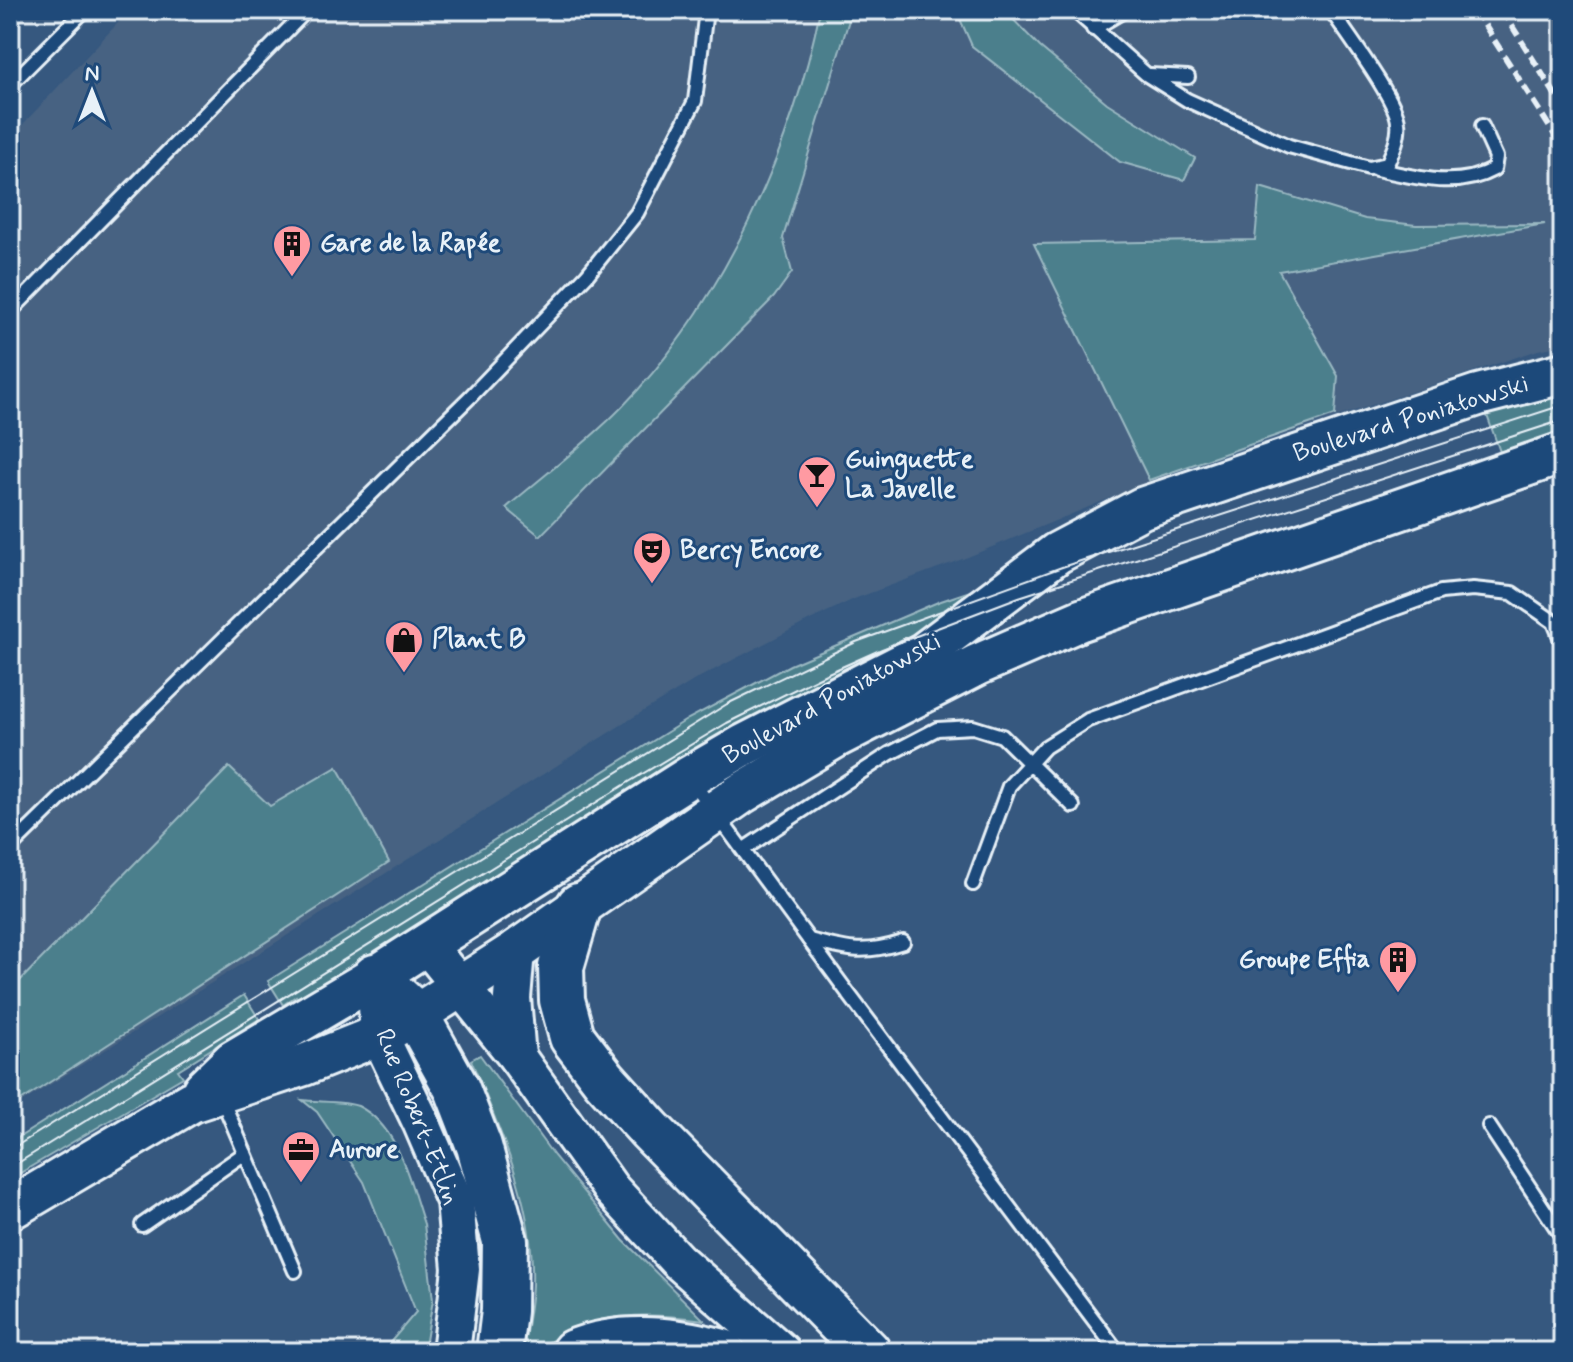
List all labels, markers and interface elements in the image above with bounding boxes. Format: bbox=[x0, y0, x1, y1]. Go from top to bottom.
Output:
north arrow bbox=[52, 52, 132, 132]
text: N bbox=[85, 60, 99, 88]
building icon: Gare de la Rapée bbox=[271, 223, 313, 278]
place label: Gare de la Rapée bbox=[320, 227, 501, 261]
street label: Boulevard Poniatowski bbox=[1289, 367, 1533, 471]
place label: Guinguette La Javelle bbox=[845, 443, 974, 507]
bar icon: Guinguette La Javelle bbox=[796, 454, 838, 509]
theatre icon: Bercy Encore bbox=[631, 530, 673, 585]
place label: Bercy Encore bbox=[680, 534, 822, 568]
shop icon: Plant B bbox=[383, 619, 425, 674]
place label: Plant B bbox=[432, 623, 526, 657]
street label: Boulevard Poniatowski bbox=[717, 625, 947, 773]
building icon: Groupe Effia bbox=[1377, 939, 1419, 994]
place label: Groupe Effia bbox=[1239, 943, 1370, 977]
street label: Rue Robert-Etlin bbox=[366, 1024, 468, 1210]
office icon: Aurore bbox=[280, 1129, 322, 1184]
place label: Aurore bbox=[329, 1133, 399, 1167]

